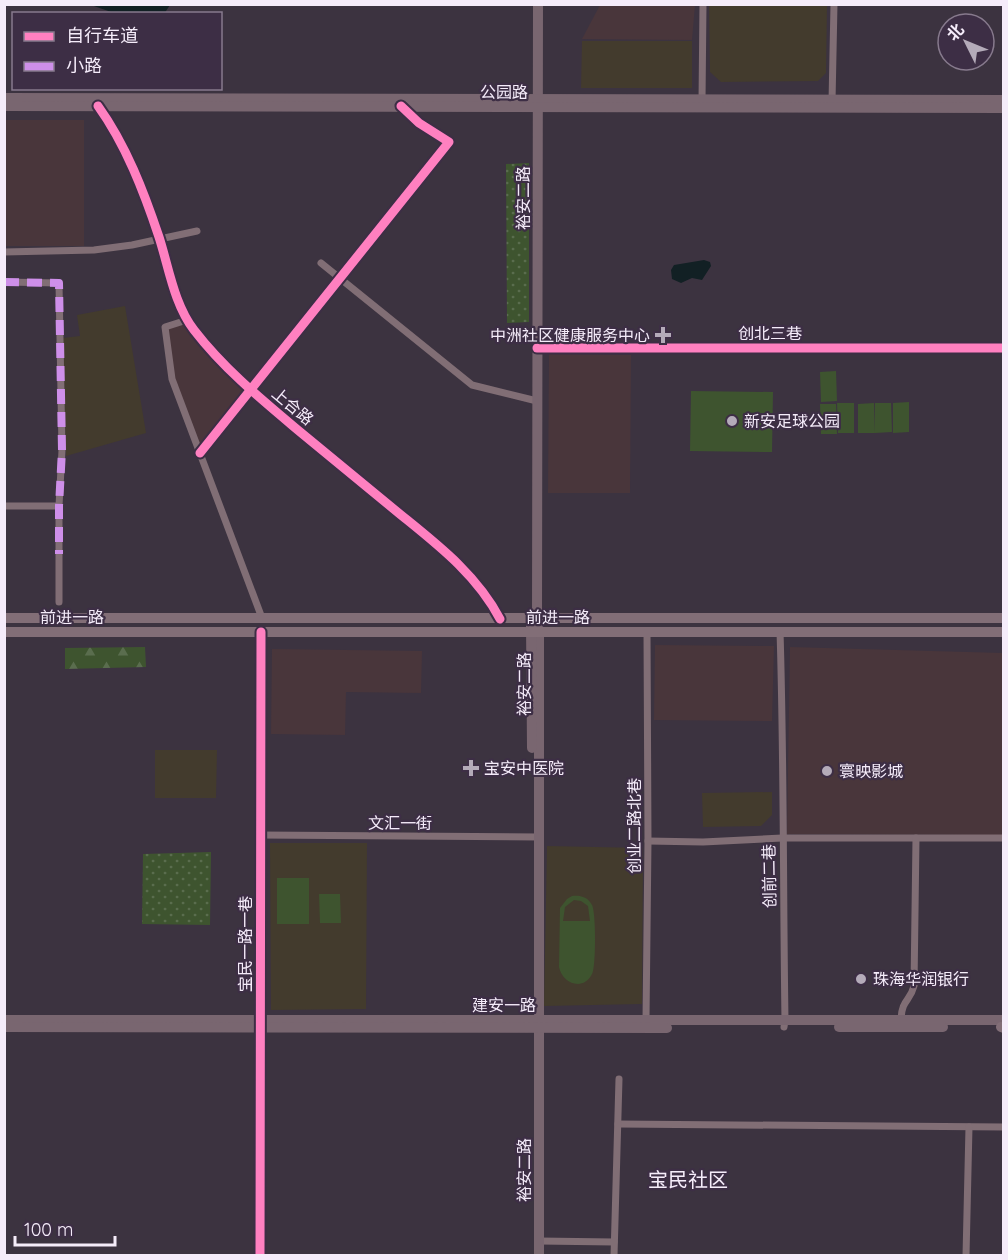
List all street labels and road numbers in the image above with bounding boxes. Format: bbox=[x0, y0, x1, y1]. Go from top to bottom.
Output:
street label: 公园路 bbox=[480, 82, 528, 102]
street label: 裕安二路 bbox=[513, 166, 533, 230]
street label: 创北三巷 bbox=[738, 323, 802, 343]
street label: 上合路 bbox=[268, 383, 318, 429]
street label: 前进一路 bbox=[40, 607, 104, 627]
street label: 前进一路 bbox=[526, 607, 590, 627]
street label: 裕安二路 bbox=[514, 652, 534, 716]
street label: 创业二路北巷 bbox=[624, 778, 644, 874]
street label: 文汇一街 bbox=[368, 813, 432, 833]
street label: 创前二巷 bbox=[758, 844, 780, 908]
street label: 宝民一路一巷 bbox=[235, 896, 255, 992]
street label: 建安一路 bbox=[472, 995, 536, 1015]
street label: 裕安二路 bbox=[514, 1138, 534, 1202]

